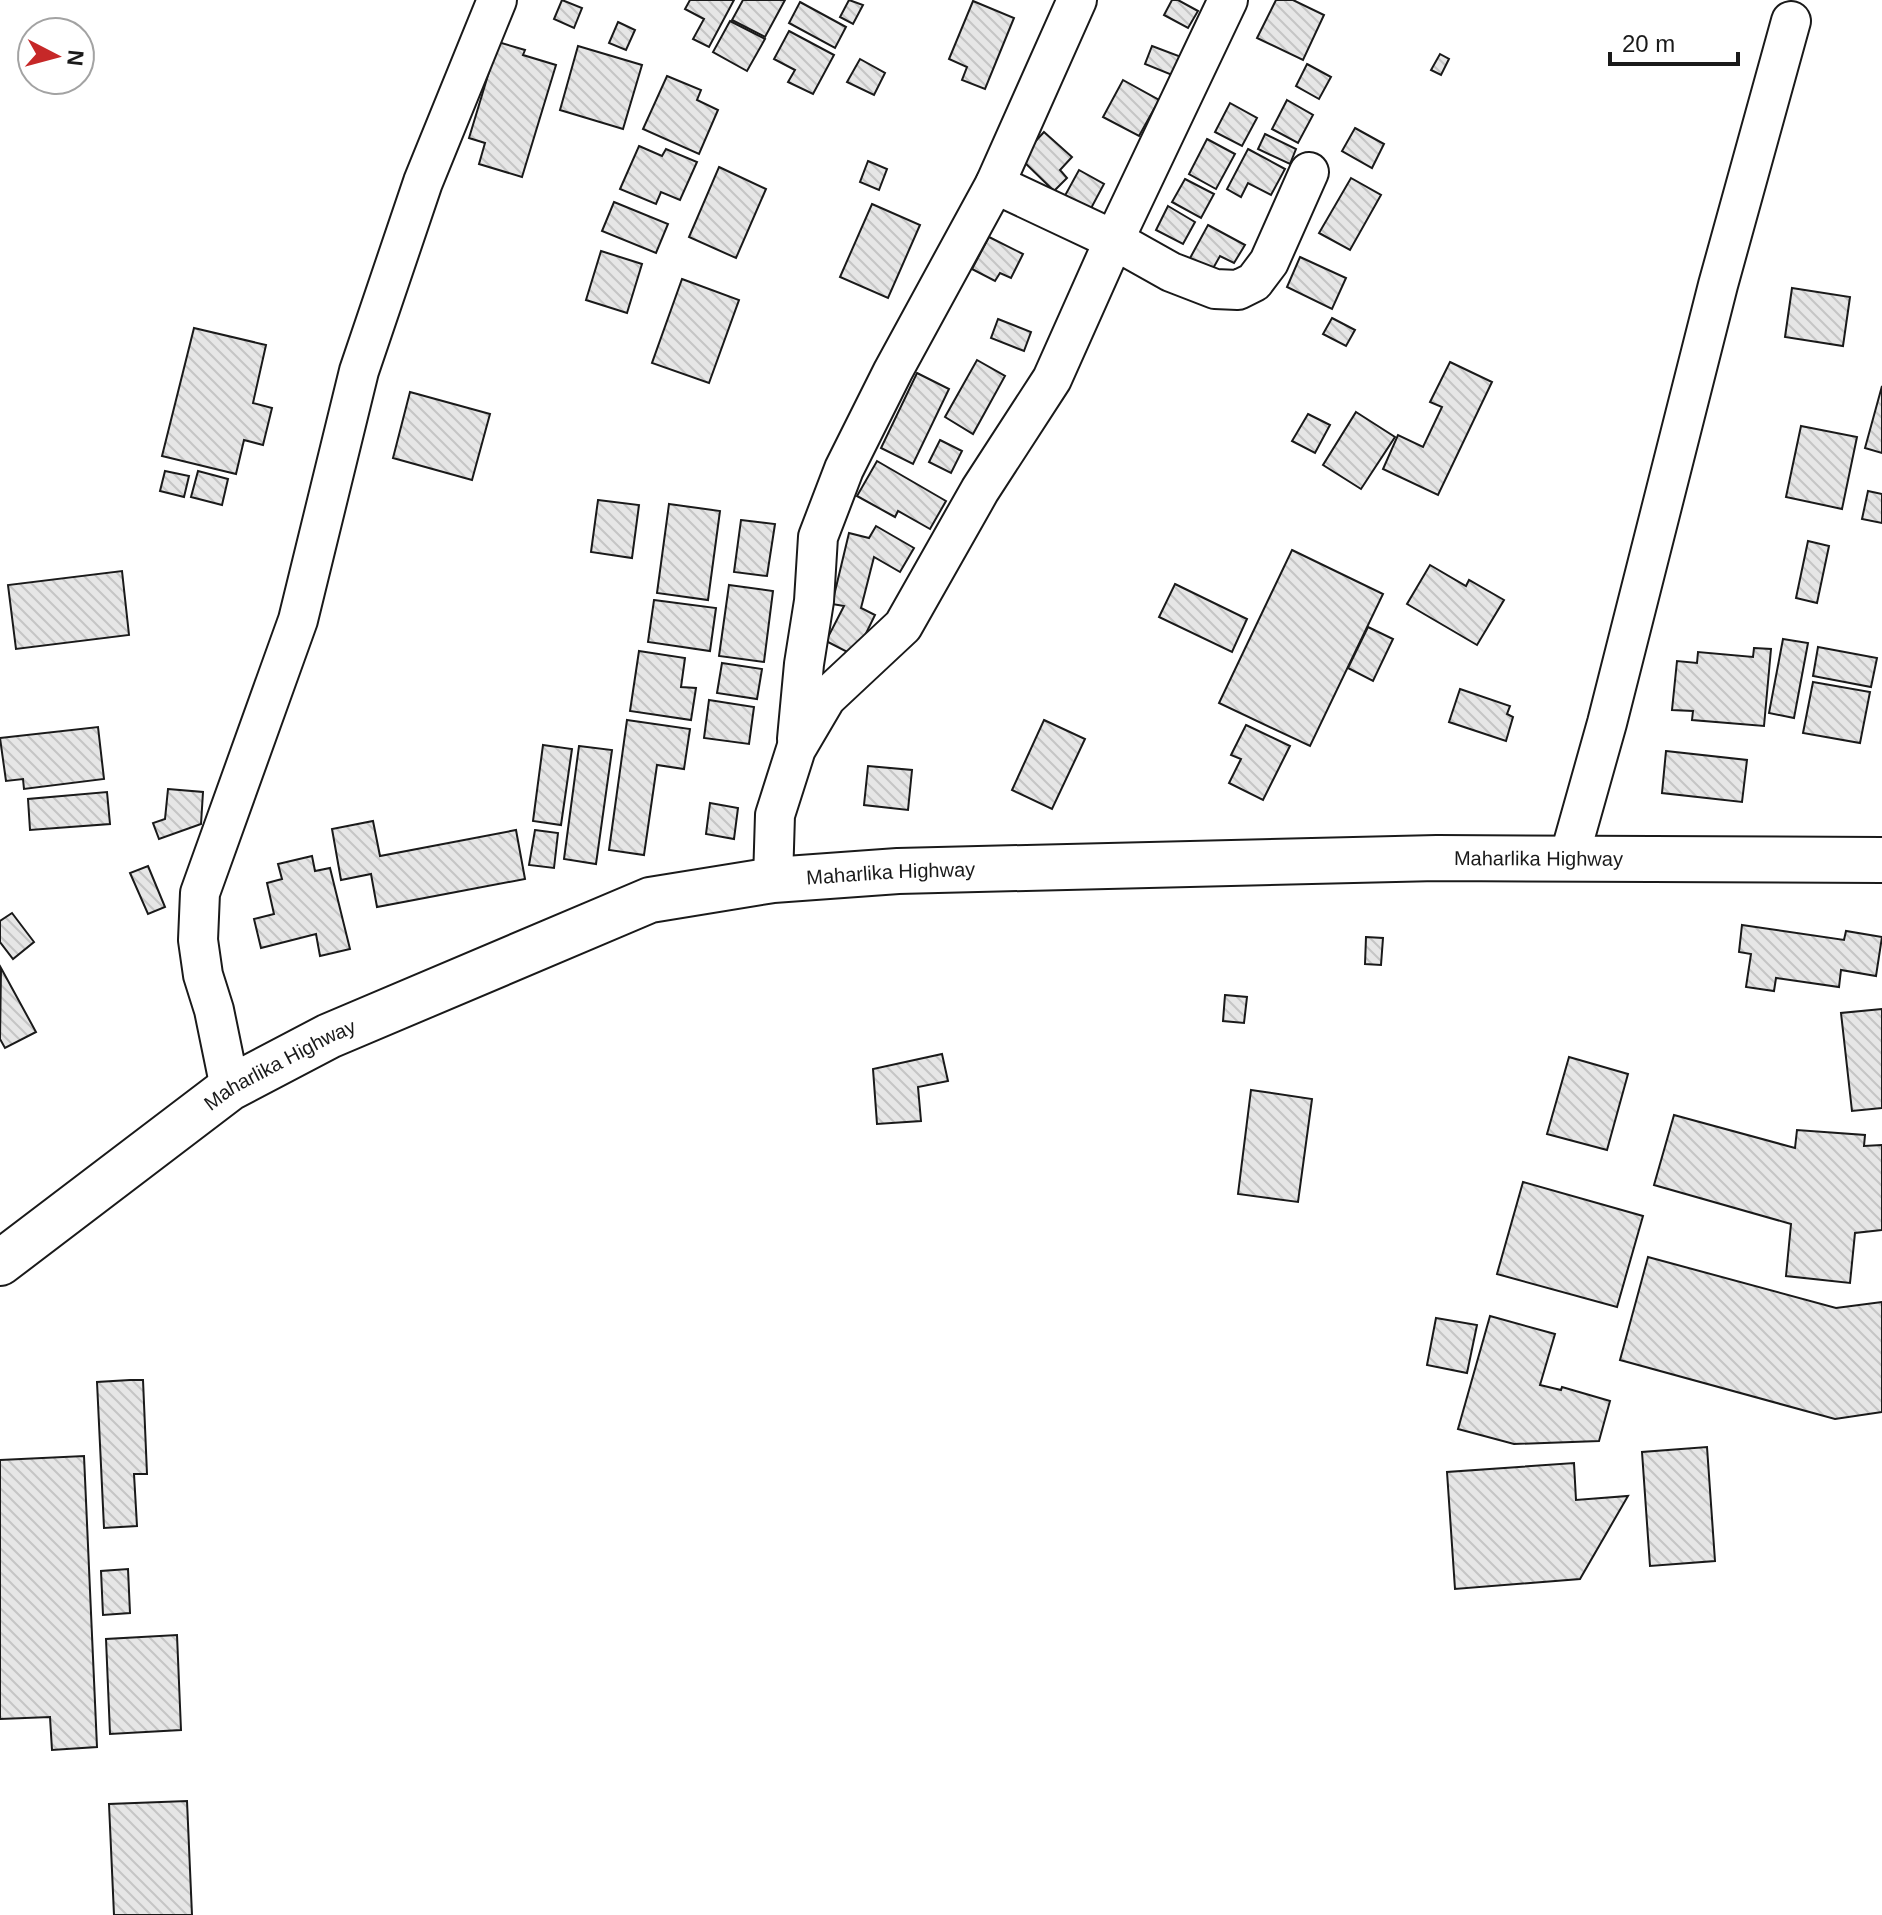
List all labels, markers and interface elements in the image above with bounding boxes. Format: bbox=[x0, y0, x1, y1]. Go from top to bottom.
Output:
north arrow bbox=[16, 16, 96, 96]
scale bar bbox=[1610, 16, 1738, 66]
text: 20 m bbox=[1622, 30, 1675, 57]
text: N bbox=[62, 49, 89, 67]
street label: Maharlika Highway bbox=[1454, 847, 1623, 870]
street label: Maharlika Highway bbox=[806, 858, 975, 889]
street label: Maharlika Highway bbox=[200, 1015, 359, 1115]

